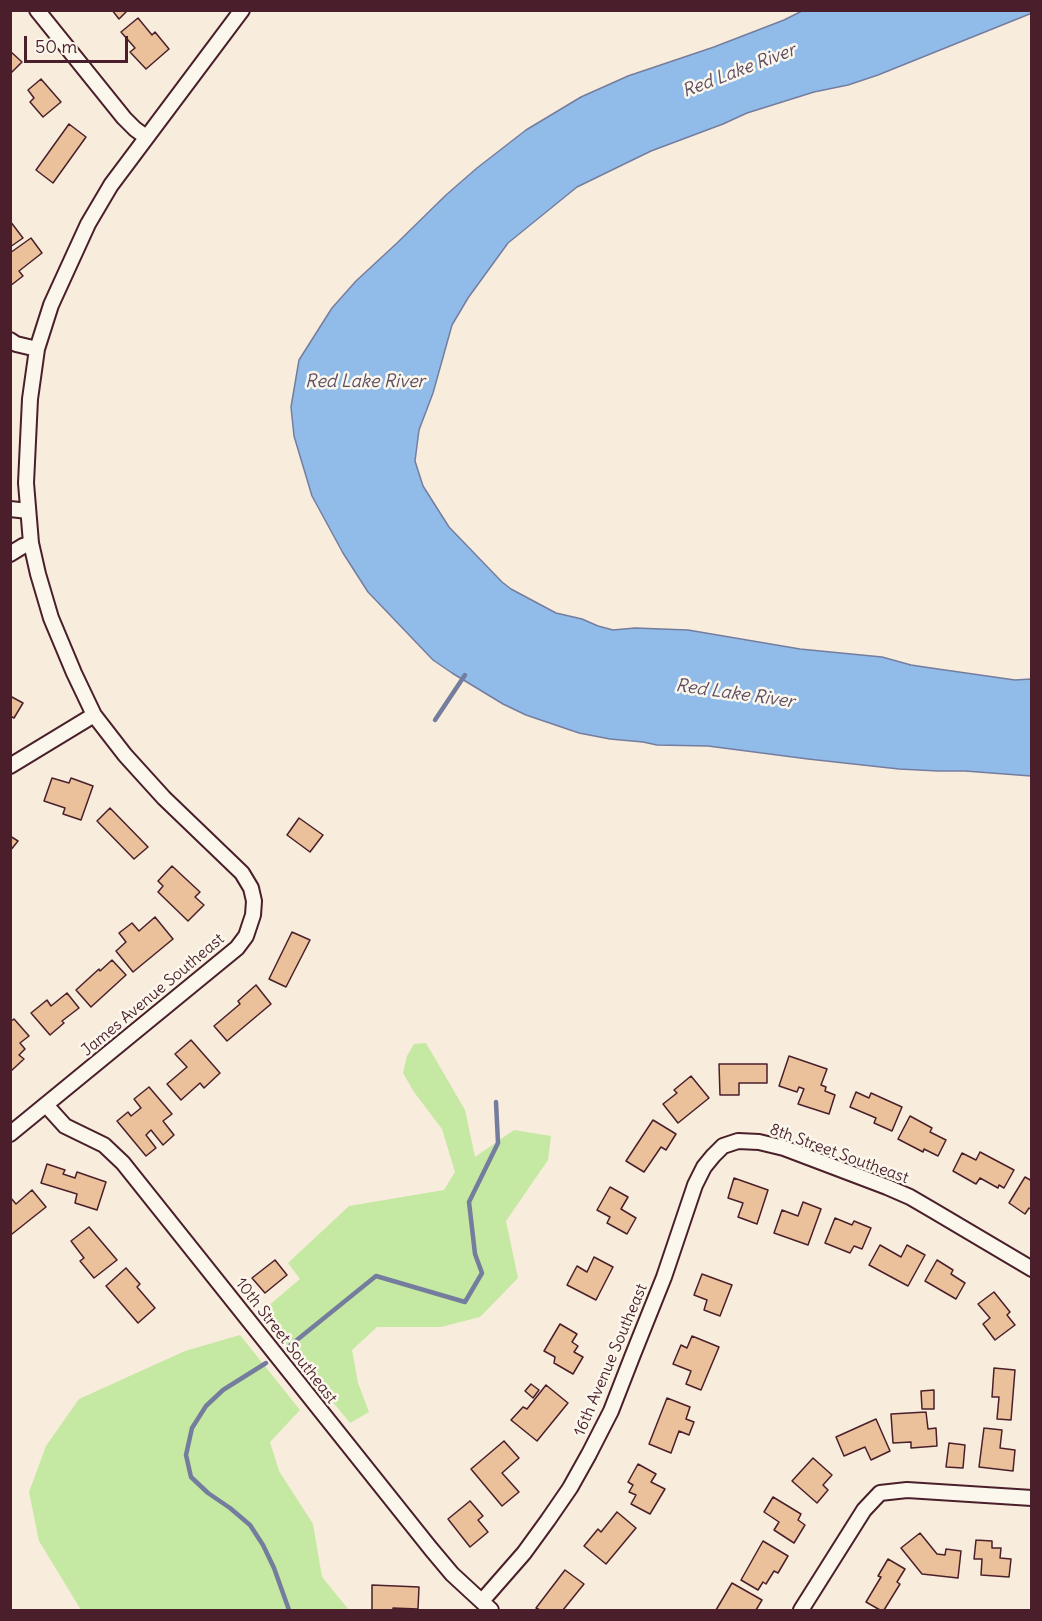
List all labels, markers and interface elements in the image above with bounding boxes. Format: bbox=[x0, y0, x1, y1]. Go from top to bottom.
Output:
scale bar bbox=[27, 24, 130, 62]
text: 50 m bbox=[35, 35, 77, 58]
water label: Red Lake River bbox=[679, 39, 799, 103]
water label: Red Lake River bbox=[305, 371, 425, 393]
water label: Red Lake River bbox=[674, 675, 796, 713]
street label: James Avenue Southeast bbox=[78, 930, 228, 1060]
street label: 8th Street Southeast bbox=[767, 1120, 911, 1188]
street label: 10th Street Southeast bbox=[231, 1274, 341, 1408]
street label: 16th Avenue Southeast bbox=[570, 1281, 652, 1439]

